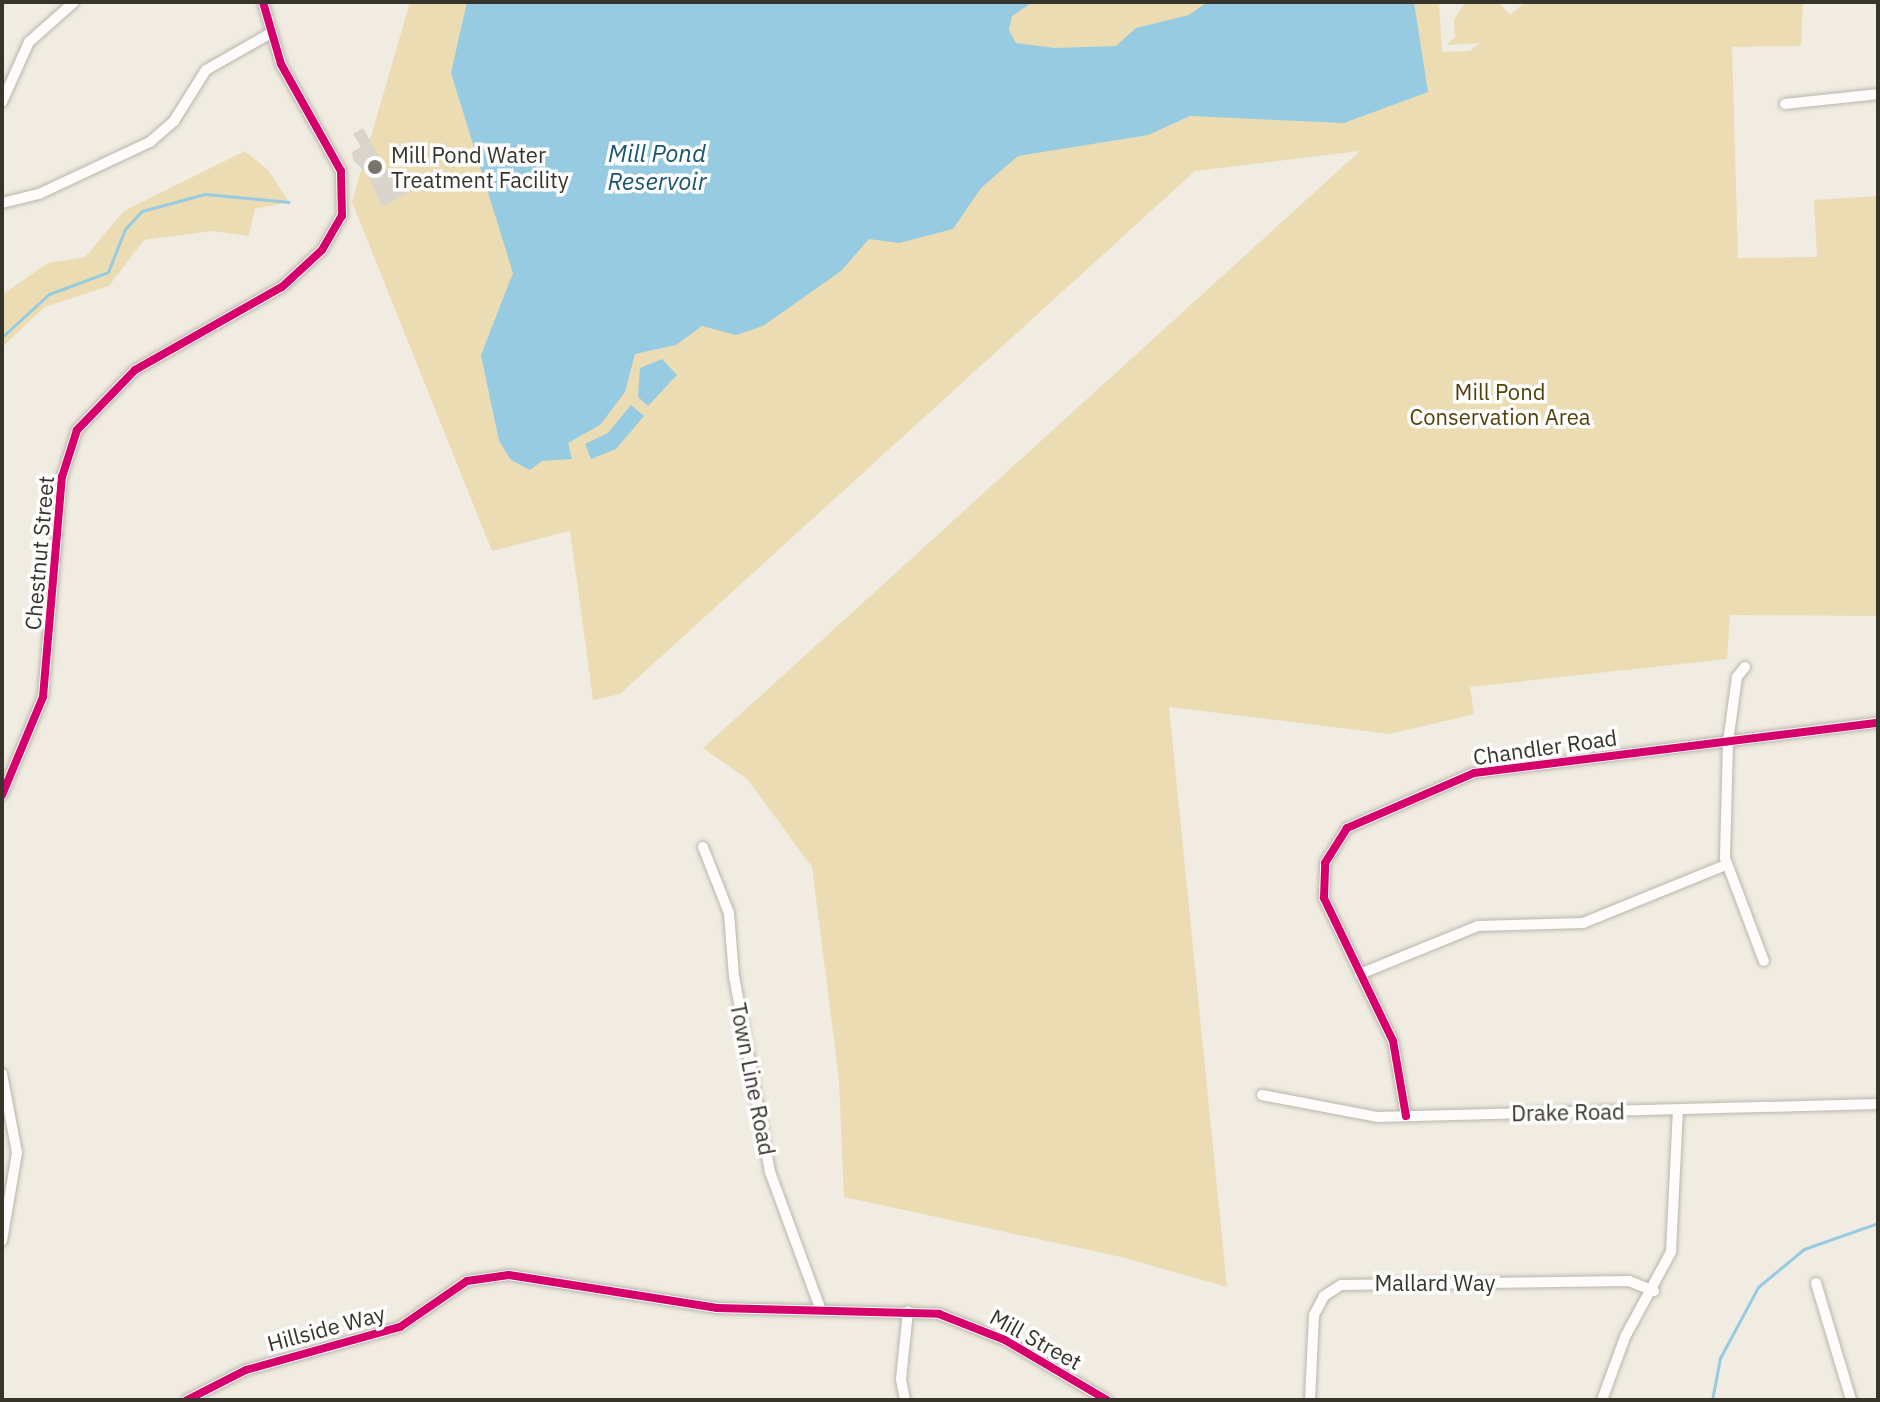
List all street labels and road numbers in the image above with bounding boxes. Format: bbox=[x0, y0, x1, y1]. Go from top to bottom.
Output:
street label: Chestnut Street bbox=[19, 475, 59, 631]
street label: Chandler Road bbox=[1471, 724, 1619, 770]
street label: Town Line Road bbox=[725, 1000, 781, 1158]
street label: Drake Road bbox=[1511, 1098, 1625, 1126]
street label: Mallard Way bbox=[1374, 1270, 1496, 1296]
street label: Hillside Way bbox=[264, 1300, 388, 1356]
street label: Mill Street bbox=[986, 1303, 1086, 1375]

